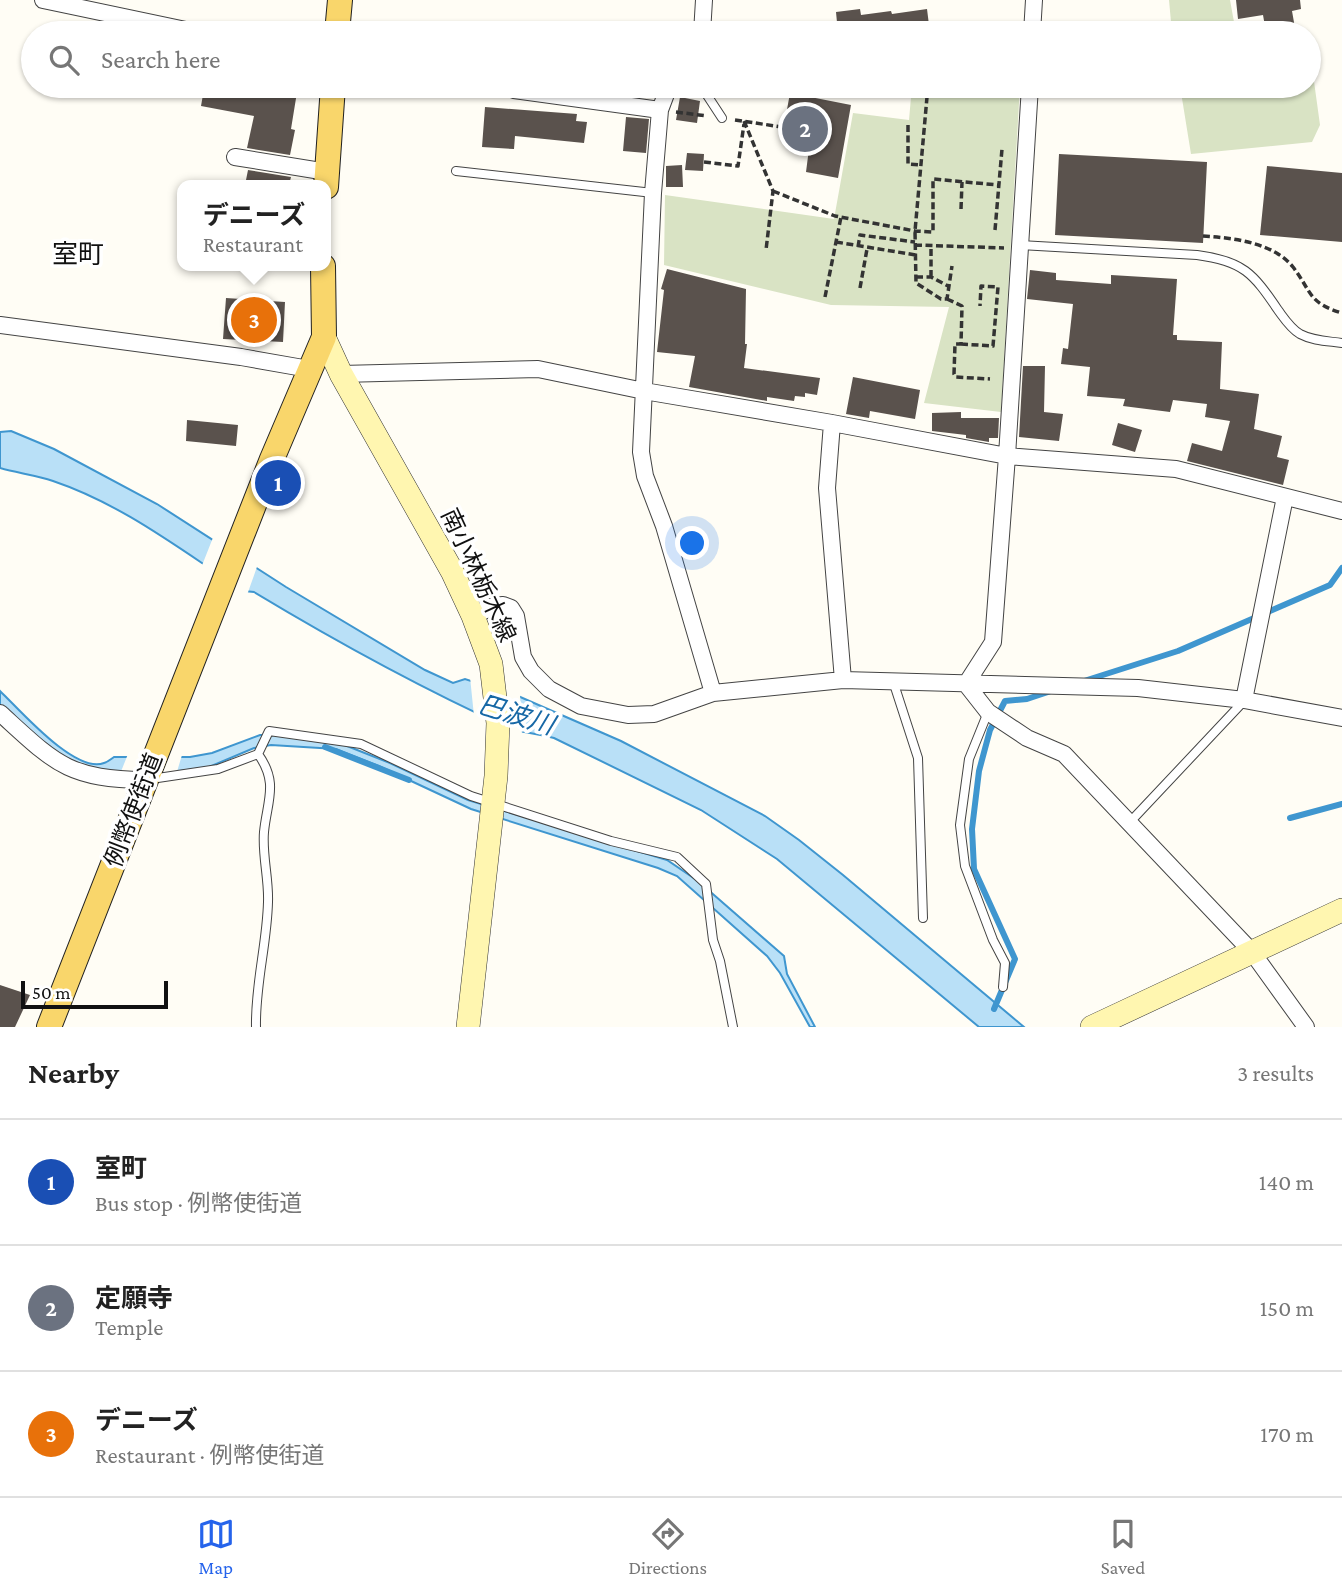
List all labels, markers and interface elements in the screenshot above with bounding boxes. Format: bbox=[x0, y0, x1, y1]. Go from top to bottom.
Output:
search box bbox=[21, 21, 1321, 98]
icon: search bbox=[45, 41, 83, 79]
text: Search here bbox=[101, 45, 220, 74]
pin: 2 bbox=[782, 103, 828, 155]
popup bbox=[177, 180, 331, 271]
text: デニーズ bbox=[203, 201, 305, 230]
text: Restaurant bbox=[203, 231, 303, 257]
district label: 室町 bbox=[52, 240, 104, 269]
pin: 3 bbox=[231, 294, 277, 346]
pin: 1 bbox=[255, 457, 301, 509]
street label: 南小林栃木線 bbox=[436, 504, 522, 646]
your location bbox=[675, 526, 709, 560]
water label: 巴波川 bbox=[474, 690, 560, 741]
street label: 例幣使街道 bbox=[99, 749, 167, 871]
scale bar bbox=[21, 978, 168, 1010]
text: 50 m bbox=[32, 982, 71, 1003]
text: Nearby bbox=[28, 1056, 119, 1089]
text: 3 results bbox=[1237, 1060, 1314, 1086]
text: 室町 bbox=[95, 1154, 147, 1183]
text: 1 bbox=[47, 1169, 55, 1195]
text: 140 m bbox=[1259, 1169, 1314, 1195]
text: Bus stop · 例幣使街道 bbox=[95, 1190, 302, 1216]
text: 定願寺 bbox=[95, 1284, 173, 1313]
text: 2 bbox=[45, 1295, 57, 1321]
text: 150 m bbox=[1260, 1295, 1314, 1321]
text: Temple bbox=[95, 1314, 163, 1340]
text: デニーズ bbox=[95, 1406, 198, 1435]
text: 3 bbox=[45, 1421, 57, 1447]
text: 170 m bbox=[1260, 1421, 1314, 1447]
text: Restaurant · 例幣使街道 bbox=[95, 1442, 324, 1468]
tab: Map bbox=[197, 1515, 235, 1578]
tab: Directions bbox=[628, 1515, 707, 1578]
tab: Saved bbox=[1101, 1515, 1145, 1578]

